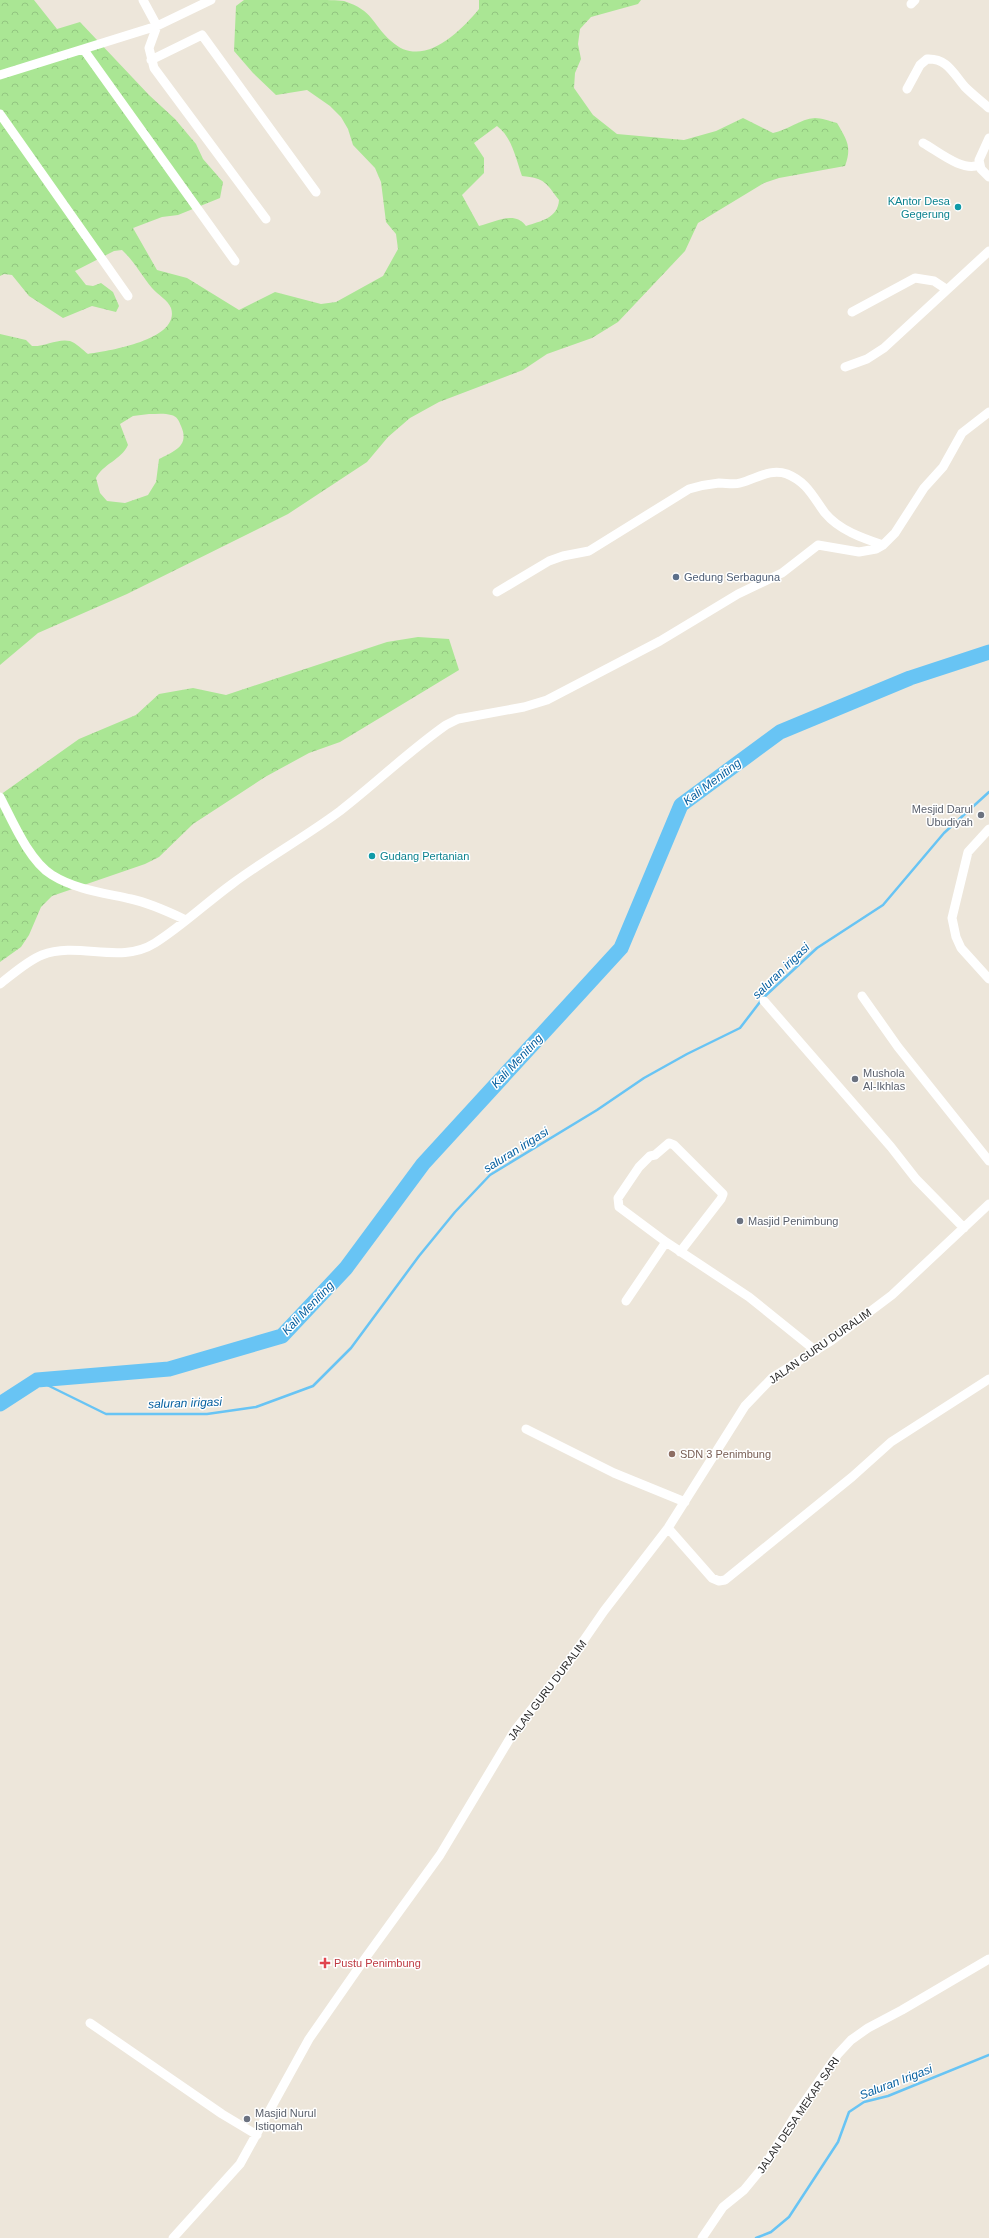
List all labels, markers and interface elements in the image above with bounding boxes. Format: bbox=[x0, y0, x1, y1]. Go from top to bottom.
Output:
place label: KAntor Desa Gegerung bbox=[888, 195, 951, 220]
marker: KAntor Desa Gegerung bbox=[953, 202, 963, 212]
place label: Gedung Serbaguna bbox=[684, 571, 781, 583]
marker: Gedung Serbaguna bbox=[671, 572, 681, 582]
water label: Kali Meniting bbox=[680, 756, 744, 808]
place label: Mesjid Darul Ubudiyah bbox=[912, 803, 973, 828]
marker: Mesjid Darul Ubudiyah bbox=[976, 810, 986, 820]
place label: Gudang Pertanian bbox=[380, 850, 469, 862]
marker: Gudang Pertanian bbox=[367, 851, 377, 861]
water label: saluran irigasi bbox=[750, 940, 813, 1002]
water label: Kali Meniting bbox=[488, 1031, 546, 1091]
place label: Mushola Al-Ikhlas bbox=[863, 1067, 906, 1092]
marker: Mushola Al-Ikhlas bbox=[850, 1074, 860, 1084]
water label: saluran irigasi bbox=[481, 1124, 551, 1176]
place label: Masjid Penimbung bbox=[748, 1215, 839, 1227]
marker: Masjid Penimbung bbox=[735, 1216, 745, 1226]
water label: Kali Meniting bbox=[279, 1278, 337, 1338]
street label: JALAN GURU DURALIM bbox=[766, 1306, 874, 1386]
water label: saluran irigasi bbox=[148, 1395, 223, 1411]
place label: SDN 3 Penimbung bbox=[680, 1448, 771, 1460]
marker: SDN 3 Penimbung bbox=[667, 1449, 677, 1459]
street label: JALAN GURU DURALIM bbox=[505, 1638, 589, 1742]
marker: Pustu Penimbung bbox=[319, 1957, 331, 1969]
place label: Pustu Penimbung bbox=[334, 1957, 421, 1969]
street label: JALAN DESA MEKAR SARI bbox=[755, 2055, 841, 2175]
water label: Saluran Irigasi bbox=[858, 2062, 935, 2102]
place label: Masjid Nurul Istiqomah bbox=[255, 2107, 316, 2132]
marker: Masjid Nurul Istiqomah bbox=[242, 2114, 252, 2124]

